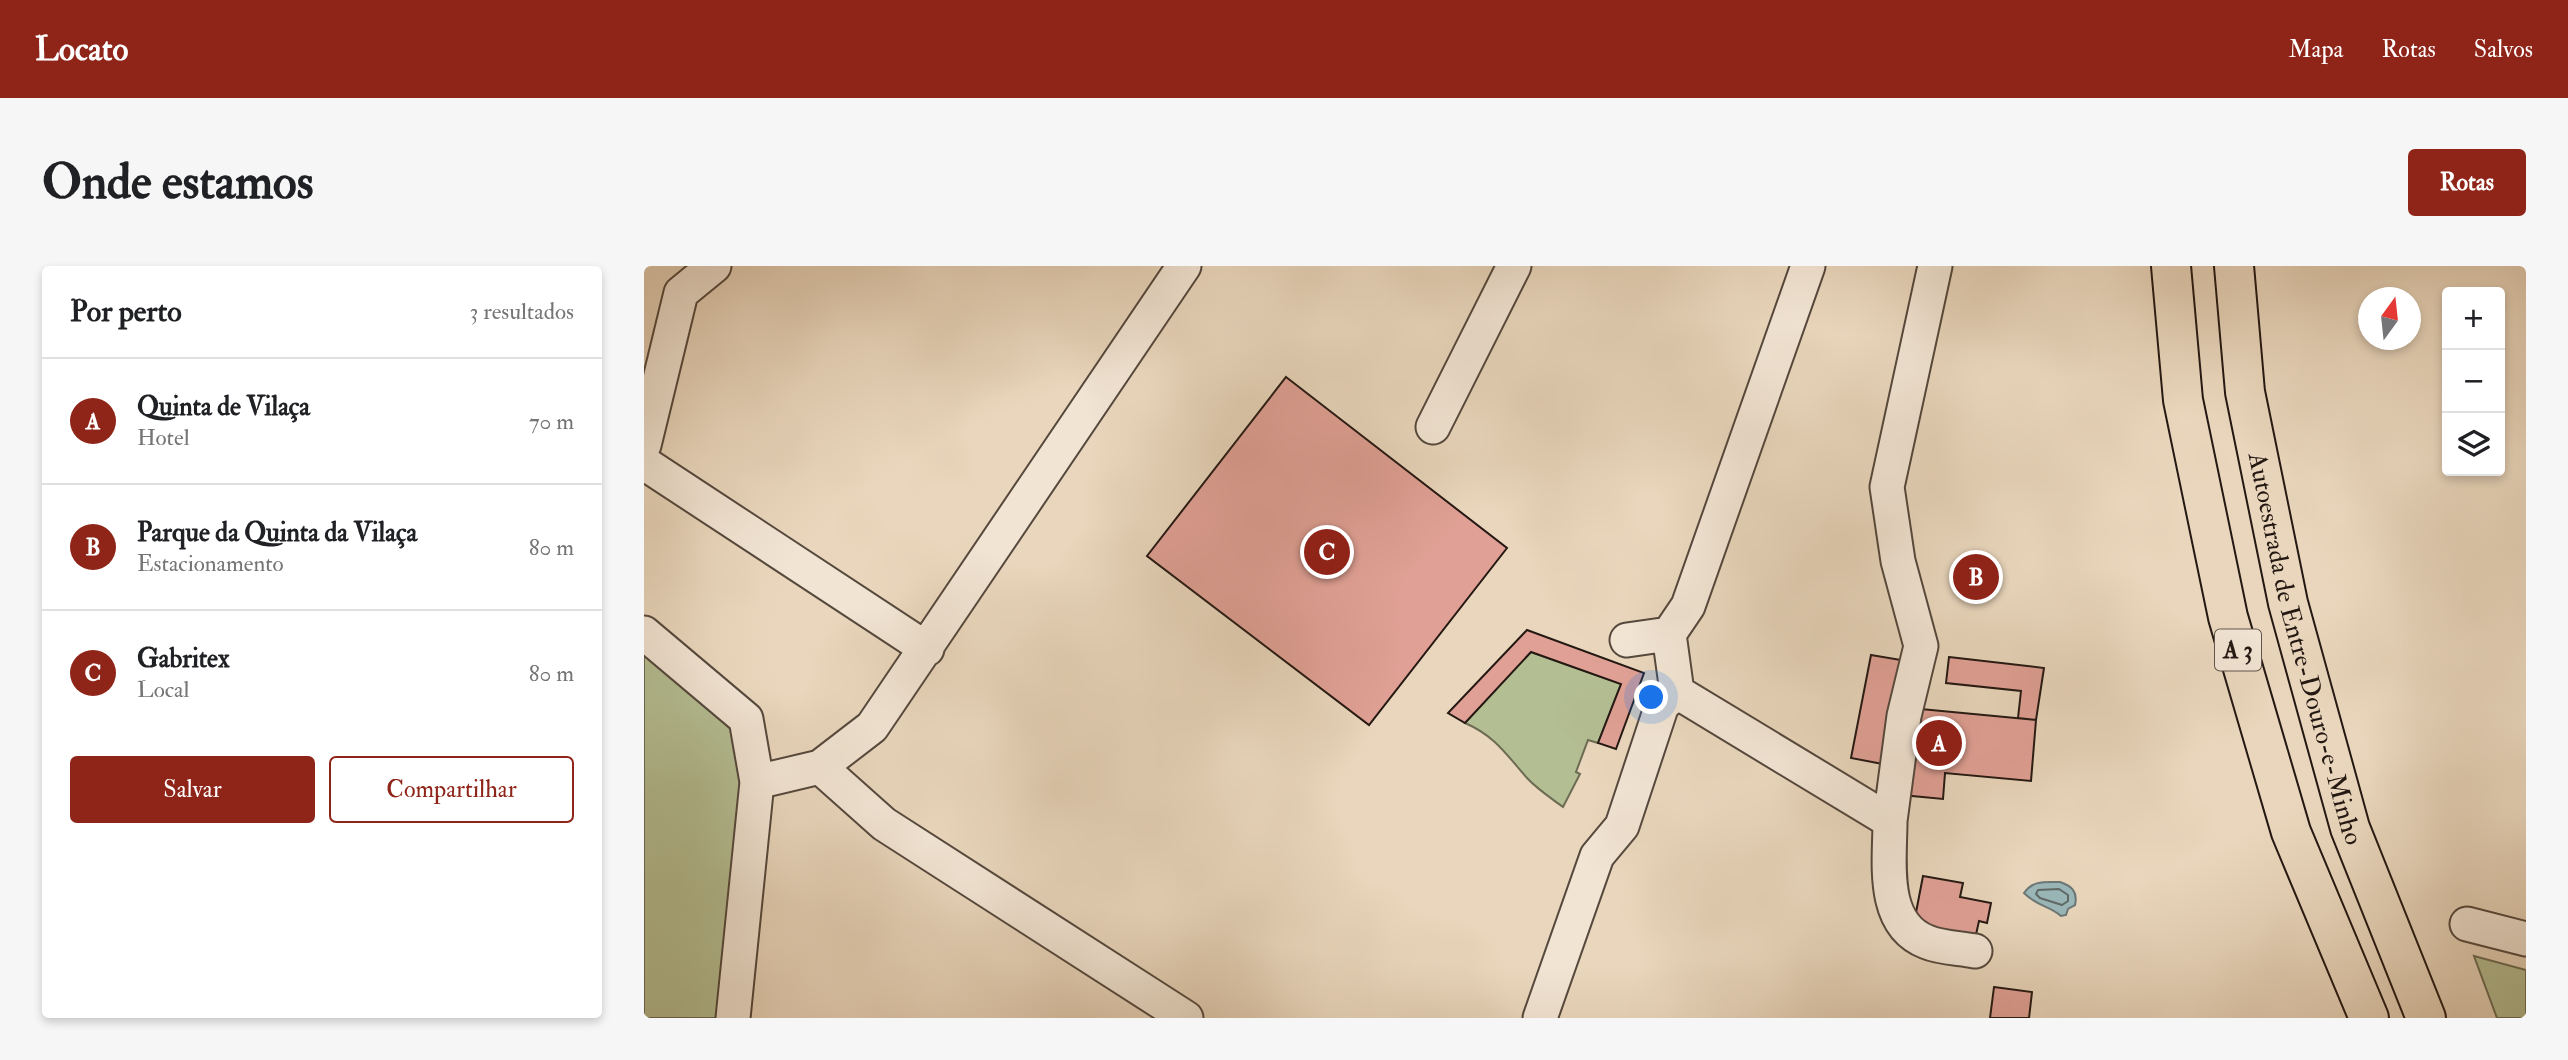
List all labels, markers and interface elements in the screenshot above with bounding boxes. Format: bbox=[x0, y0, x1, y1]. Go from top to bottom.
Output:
text: Locato bbox=[35, 29, 128, 70]
text: Mapa bbox=[2288, 34, 2343, 65]
text: Rotas bbox=[2381, 34, 2436, 65]
text: Salvos bbox=[2474, 34, 2533, 65]
button: Rotas bbox=[2408, 149, 2526, 216]
text: Onde estamos bbox=[42, 152, 313, 213]
north arrow bbox=[2358, 287, 2421, 350]
map controls bbox=[2442, 287, 2505, 476]
button: + bbox=[2442, 287, 2505, 350]
text: Por perto bbox=[70, 293, 182, 330]
text: 3 resultados bbox=[470, 297, 574, 326]
button: − bbox=[2442, 350, 2505, 413]
text: Quinta de Vilaça bbox=[137, 391, 310, 423]
text: A bbox=[86, 407, 100, 436]
text: 70 m bbox=[529, 407, 574, 436]
button: layers bbox=[2442, 413, 2505, 476]
text: Hotel bbox=[137, 423, 190, 452]
street label: Autoestrada de Entre-Douro-e-Minho bbox=[2241, 449, 2370, 850]
text: Parque da Quinta da Vilaça bbox=[137, 517, 417, 549]
pin: C bbox=[1304, 526, 1350, 578]
text: B bbox=[85, 533, 101, 562]
text: 80 m bbox=[529, 533, 574, 562]
text: Estacionamento bbox=[137, 549, 284, 578]
pin: B bbox=[1953, 551, 1999, 603]
road number: A 3 bbox=[2215, 629, 2261, 670]
text: Gabritex bbox=[137, 643, 230, 675]
text: C bbox=[85, 659, 101, 688]
text: 80 m bbox=[529, 659, 574, 688]
text: Local bbox=[137, 675, 189, 704]
your location bbox=[1634, 680, 1668, 714]
pin: A bbox=[1916, 717, 1962, 769]
button: Salvar bbox=[70, 756, 315, 823]
button: Compartilhar bbox=[329, 756, 574, 823]

